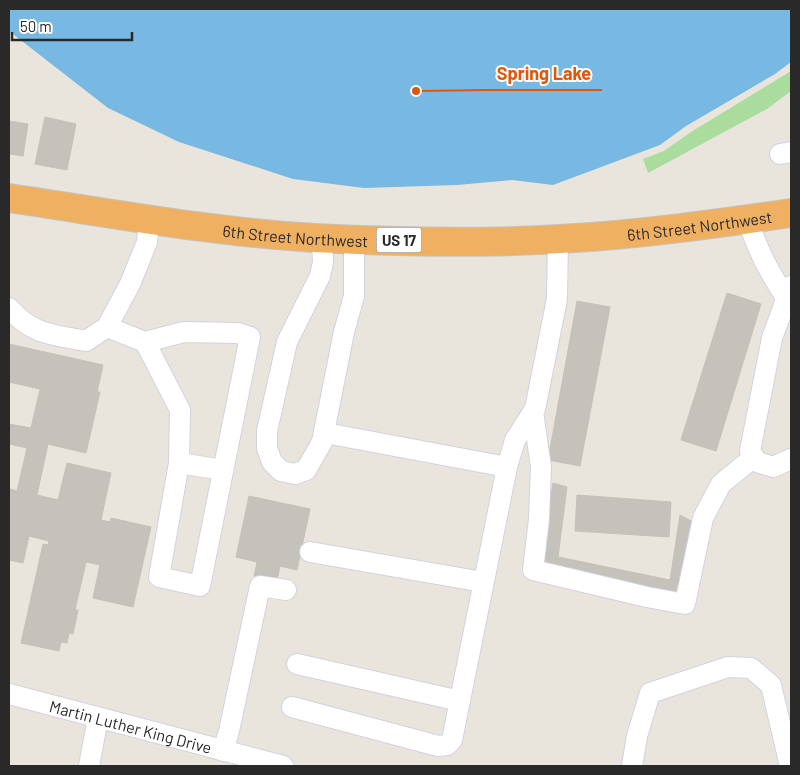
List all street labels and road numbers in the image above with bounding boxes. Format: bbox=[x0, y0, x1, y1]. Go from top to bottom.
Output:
street label: 6th Street Northwest bbox=[626, 206, 773, 243]
street label: 6th Street Northwest bbox=[222, 220, 369, 250]
road number: US 17 bbox=[376, 228, 422, 252]
street label: Martin Luther King Drive bbox=[48, 696, 214, 756]

